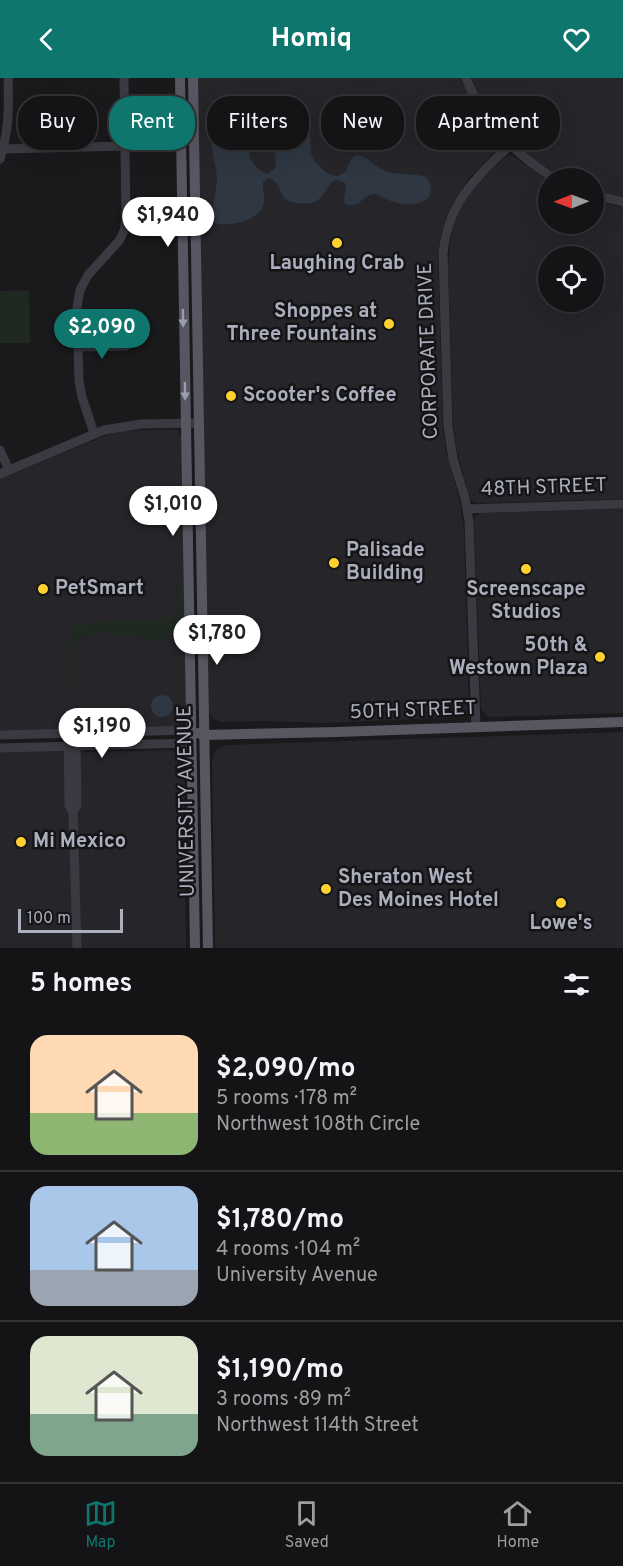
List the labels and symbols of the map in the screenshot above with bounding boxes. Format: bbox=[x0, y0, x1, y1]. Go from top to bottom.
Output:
north arrow bbox=[538, 168, 604, 234]
pin: $1,940 bbox=[119, 197, 217, 248]
marker: Laughing Crab bbox=[330, 236, 344, 250]
place label: Laughing Crab bbox=[269, 251, 405, 277]
street label: CORPORATE DRIVE bbox=[413, 262, 445, 440]
place label: Shoppes at Three Fountains bbox=[227, 299, 377, 348]
pin: $2,090 bbox=[53, 309, 151, 360]
one-way arrow bbox=[178, 309, 188, 328]
marker: Shoppes at Three Fountains bbox=[382, 317, 396, 331]
one-way arrow bbox=[180, 382, 189, 401]
place label: Scooter's Coffee bbox=[243, 383, 397, 409]
marker: Scooter's Coffee bbox=[224, 389, 238, 403]
street label: 48TH STREET bbox=[480, 473, 608, 503]
pin: $1,010 bbox=[124, 486, 222, 537]
place label: Palisade Building bbox=[346, 538, 425, 587]
marker: Palisade Building bbox=[327, 556, 341, 570]
marker: Screenscape Studios bbox=[519, 562, 533, 576]
place label: PetSmart bbox=[55, 576, 144, 602]
place label: Screenscape Studios bbox=[466, 577, 586, 626]
marker: PetSmart bbox=[36, 582, 50, 596]
pin: $1,780 bbox=[168, 615, 266, 666]
place label: 50th & Westown Plaza bbox=[449, 633, 588, 682]
marker: 50th & Westown Plaza bbox=[593, 650, 607, 664]
street label: 50TH STREET bbox=[349, 696, 477, 726]
street label: UNIVERSITY AVENUE bbox=[172, 705, 202, 897]
pin: $1,190 bbox=[53, 708, 151, 759]
place label: Mi Mexico bbox=[33, 829, 126, 855]
marker: Mi Mexico bbox=[14, 835, 28, 849]
place label: Sheraton West Des Moines Hotel bbox=[338, 865, 499, 914]
marker: Sheraton West Des Moines Hotel bbox=[319, 882, 333, 896]
marker: Lowe's bbox=[554, 896, 568, 910]
scale bar bbox=[18, 906, 123, 934]
place label: Lowe's bbox=[529, 911, 593, 937]

